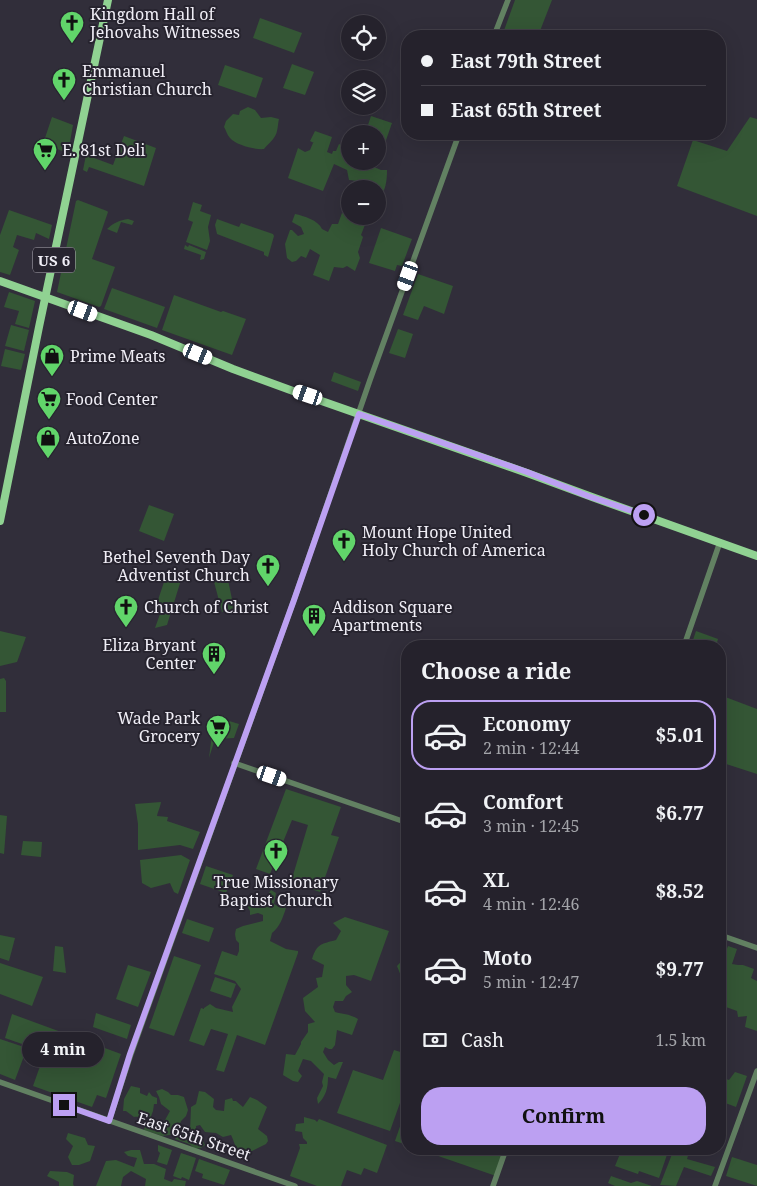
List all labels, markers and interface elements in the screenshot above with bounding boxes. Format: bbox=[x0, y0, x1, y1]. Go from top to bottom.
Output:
place label: Kingdom Hall of Jehovahs Witnesses bbox=[89, 3, 240, 43]
church icon: Kingdom Hall of Jehovahs Witnesses bbox=[59, 10, 85, 44]
map controls bbox=[341, 15, 386, 225]
button: locate bbox=[341, 15, 386, 60]
text: East 79th Street bbox=[451, 48, 601, 74]
place label: Emmanuel Christian Church bbox=[82, 60, 212, 100]
church icon: Emmanuel Christian Church bbox=[51, 67, 77, 101]
button: layers bbox=[341, 70, 386, 115]
text: East 65th Street bbox=[451, 97, 601, 123]
button: + bbox=[341, 125, 386, 170]
supermarket icon: E. 81st Deli bbox=[32, 137, 58, 171]
place label: E. 81st Deli bbox=[62, 139, 145, 161]
button: − bbox=[341, 180, 386, 225]
road number: US 6 bbox=[33, 248, 75, 272]
car bbox=[395, 259, 420, 293]
car bbox=[66, 299, 99, 323]
car bbox=[181, 341, 214, 367]
shop icon: Prime Meats bbox=[39, 343, 65, 377]
place label: Prime Meats bbox=[70, 345, 166, 367]
car bbox=[291, 383, 324, 407]
supermarket icon: Food Center bbox=[36, 386, 62, 420]
place label: Food Center bbox=[66, 388, 158, 410]
shop icon: AutoZone bbox=[35, 425, 61, 459]
place label: AutoZone bbox=[66, 427, 140, 449]
route start bbox=[633, 504, 655, 526]
place label: Mount Hope United Holy Church of America bbox=[362, 521, 546, 561]
church icon: Mount Hope United Holy Church of America bbox=[331, 528, 357, 562]
place label: Bethel Seventh Day Adventist Church bbox=[103, 546, 251, 586]
church icon: Bethel Seventh Day Adventist Church bbox=[255, 553, 281, 587]
church icon: Church of Christ bbox=[113, 594, 139, 628]
place label: Church of Christ bbox=[144, 596, 269, 618]
place label: Addison Square Apartments bbox=[332, 596, 452, 636]
building icon: Addison Square Apartments bbox=[301, 603, 327, 637]
place label: Eliza Bryant Center bbox=[103, 634, 196, 674]
building icon: Eliza Bryant Center bbox=[201, 641, 227, 675]
text: Choose a ride bbox=[421, 655, 571, 685]
place label: Wade Park Grocery bbox=[117, 707, 201, 747]
text: Economy bbox=[483, 711, 571, 737]
icon: car bbox=[423, 713, 468, 758]
supermarket icon: Wade Park Grocery bbox=[205, 714, 231, 748]
text: $5.01 bbox=[655, 722, 704, 748]
text: 2 min · 12:44 bbox=[483, 737, 579, 759]
car bbox=[255, 764, 288, 788]
text: Comfort bbox=[483, 789, 563, 815]
icon: car bbox=[423, 791, 468, 836]
text: $6.77 bbox=[655, 800, 704, 826]
text: 3 min · 12:45 bbox=[483, 815, 579, 837]
church icon: True Missionary Baptist Church bbox=[263, 838, 289, 872]
text: XL bbox=[483, 867, 509, 893]
icon: car bbox=[423, 869, 468, 914]
place label: True Missionary Baptist Church bbox=[213, 871, 339, 911]
text: $8.52 bbox=[655, 878, 704, 904]
text: 4 min · 12:46 bbox=[483, 893, 579, 915]
text: Moto bbox=[483, 945, 532, 971]
icon: car bbox=[423, 947, 468, 992]
text: $9.77 bbox=[655, 956, 704, 982]
text: 5 min · 12:47 bbox=[483, 971, 579, 993]
icon: cash bbox=[421, 1026, 449, 1054]
text: Cash bbox=[461, 1027, 504, 1053]
text: 1.5 km bbox=[655, 1029, 706, 1051]
callout: 4 min bbox=[23, 1032, 105, 1068]
text: 4 min bbox=[40, 1038, 86, 1060]
button: Confirm bbox=[421, 1087, 706, 1145]
route end bbox=[53, 1094, 75, 1116]
street label: East 65th Street bbox=[134, 1106, 254, 1166]

